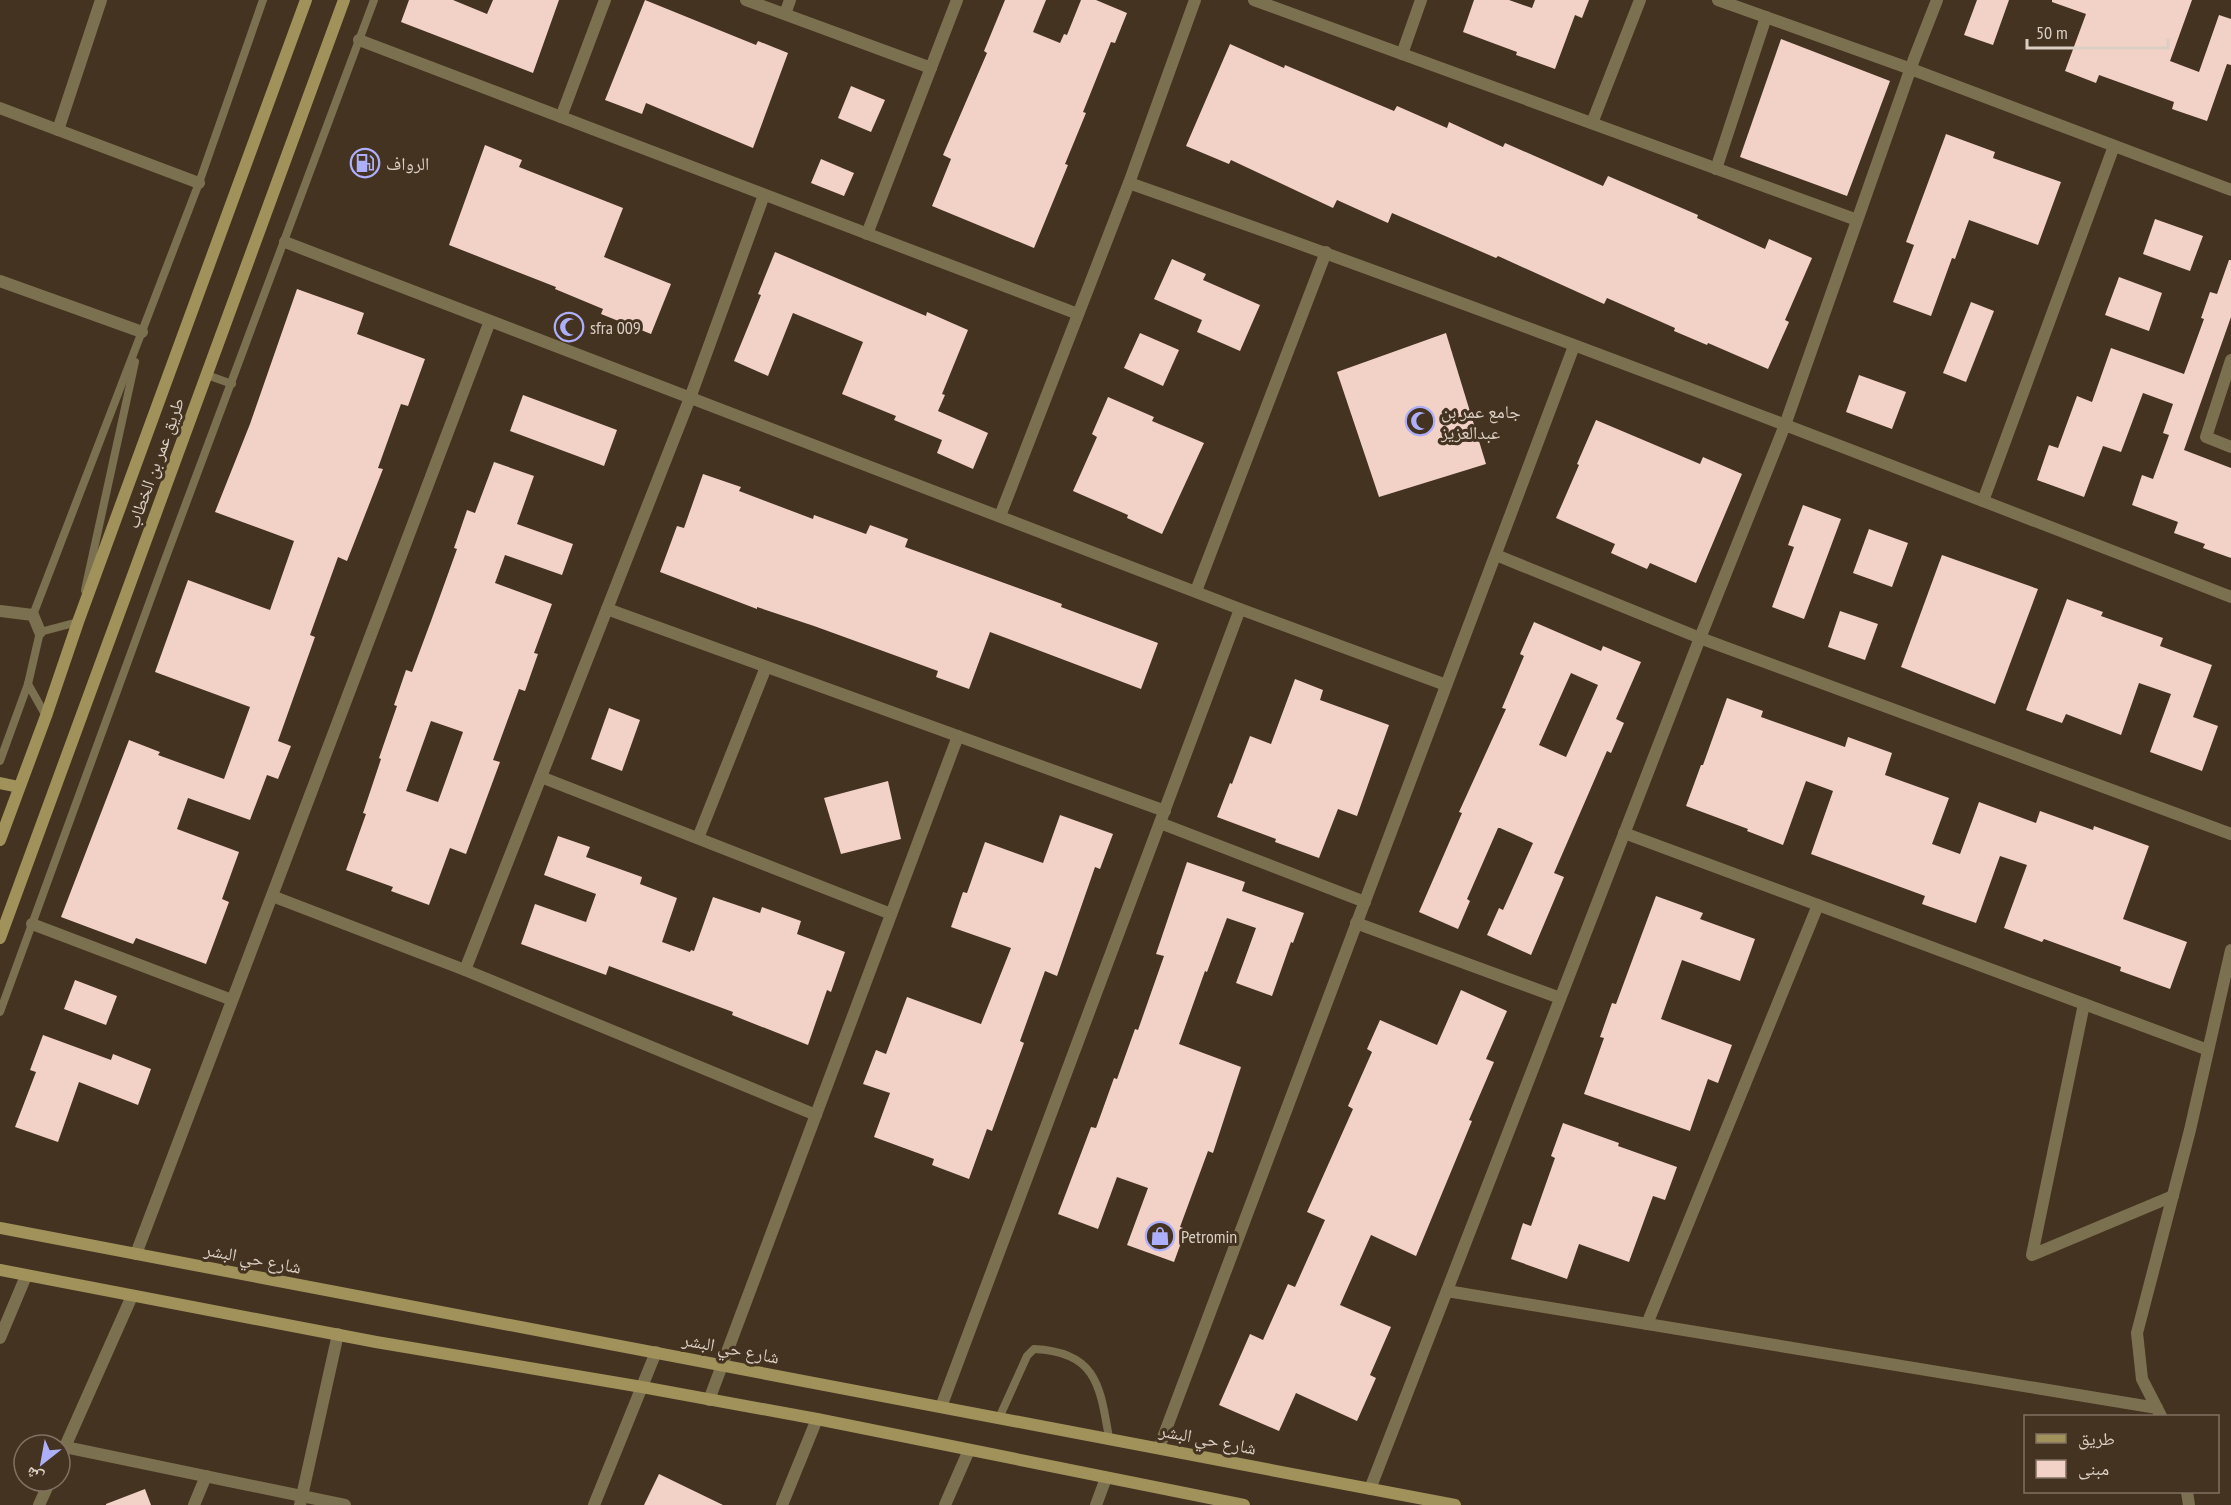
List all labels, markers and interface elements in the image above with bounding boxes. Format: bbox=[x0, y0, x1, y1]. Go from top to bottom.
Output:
scale bar bbox=[2027, 12, 2168, 50]
text: 50 m bbox=[2036, 21, 2068, 44]
fuel station icon: الرواف bbox=[349, 147, 381, 179]
place label: الرواف bbox=[386, 152, 429, 175]
mosque icon: sfra 009 bbox=[553, 311, 585, 343]
place label: sfra 009 bbox=[590, 316, 641, 339]
street label: طريق عمر بن الخطاب bbox=[121, 394, 189, 532]
place label: جامع عمر بن عبدالعزيز bbox=[1440, 400, 1521, 444]
mosque icon: جامع عمر بن عبدالعزيز bbox=[1404, 405, 1436, 437]
shop icon: Petromin bbox=[1144, 1220, 1176, 1252]
place label: Petromin bbox=[1181, 1225, 1237, 1248]
street label: شارع حي البشر bbox=[201, 1237, 303, 1282]
street label: شارع حي البشر bbox=[679, 1327, 781, 1372]
legend bbox=[2024, 1415, 2219, 1493]
street label: شارع حي البشر bbox=[1156, 1418, 1258, 1463]
text: طريق bbox=[2078, 1427, 2115, 1450]
north arrow bbox=[12, 1433, 72, 1493]
text: مبنى bbox=[2078, 1457, 2109, 1480]
text: ش bbox=[22, 1463, 47, 1489]

